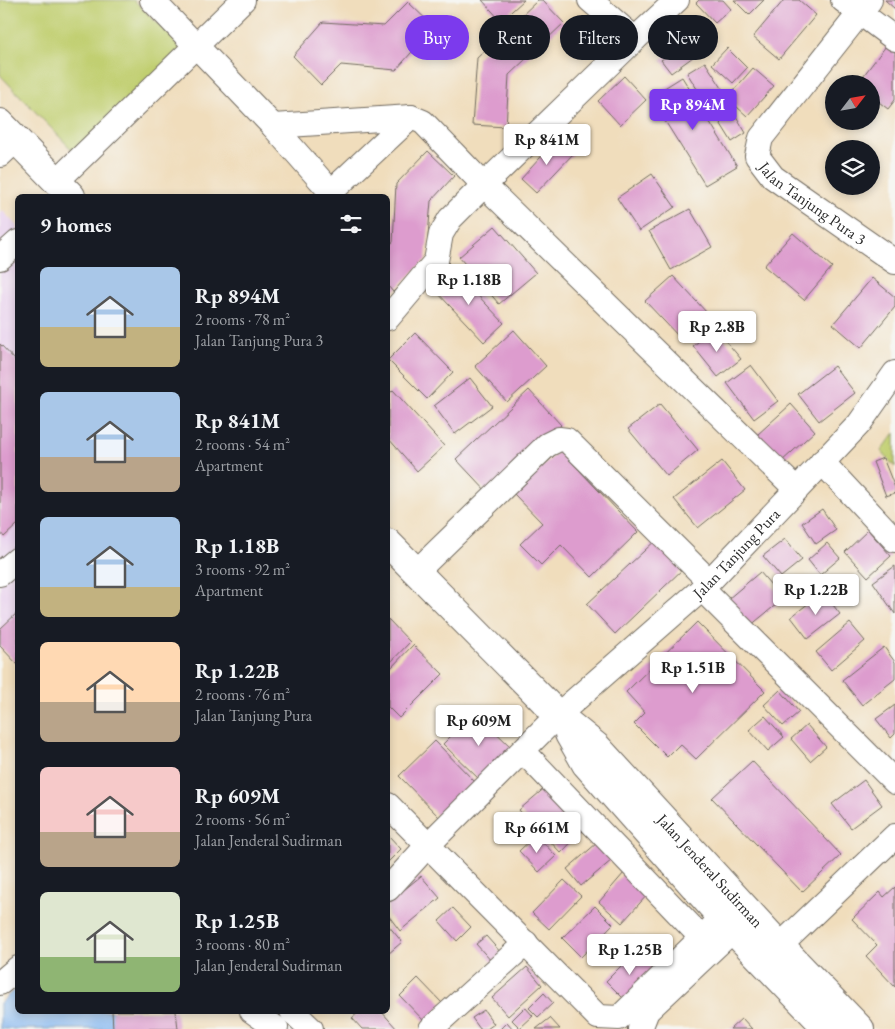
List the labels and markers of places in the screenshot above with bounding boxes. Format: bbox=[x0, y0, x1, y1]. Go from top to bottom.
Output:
pin: Rp 894M bbox=[647, 88, 739, 131]
pin: Rp 841M bbox=[501, 124, 593, 166]
pin: Rp 1.18B bbox=[417, 264, 521, 306]
pin: Rp 2.8B bbox=[671, 310, 763, 353]
pin: Rp 1.22B bbox=[764, 574, 868, 616]
pin: Rp 1.51B bbox=[641, 652, 745, 694]
pin: Rp 609M bbox=[433, 704, 525, 747]
pin: Rp 661M bbox=[491, 812, 583, 854]
pin: Rp 1.25B bbox=[578, 934, 682, 976]

